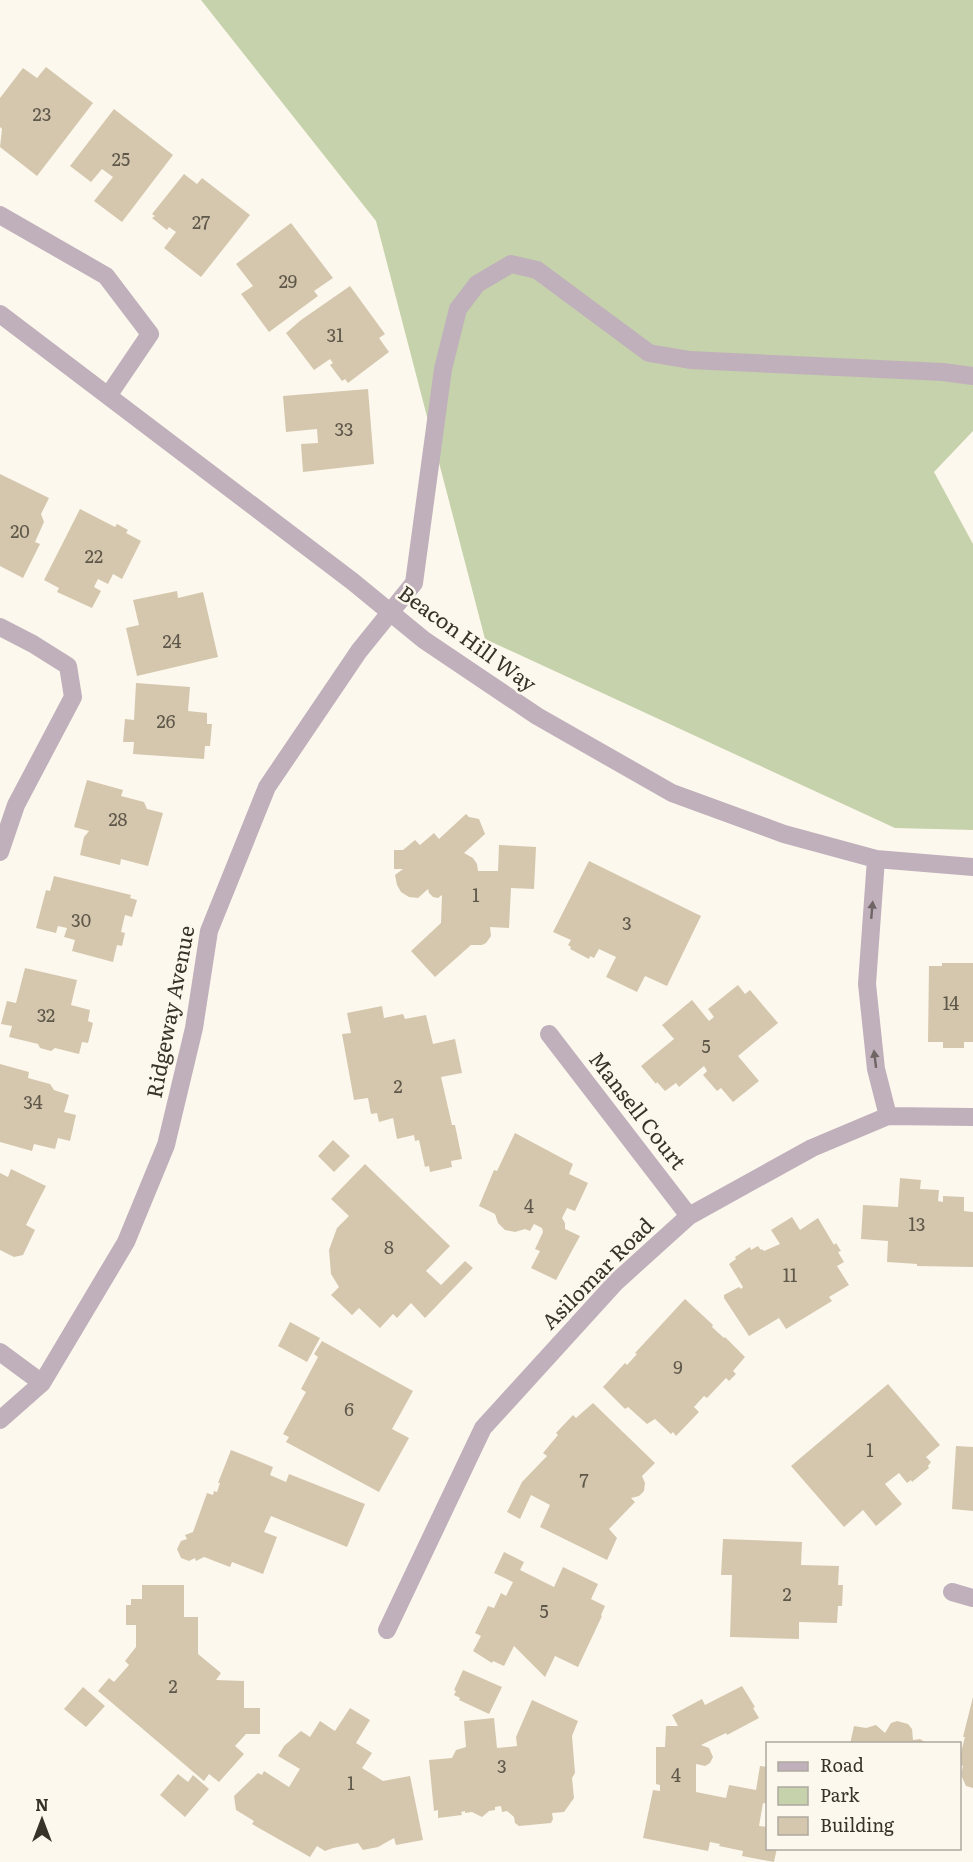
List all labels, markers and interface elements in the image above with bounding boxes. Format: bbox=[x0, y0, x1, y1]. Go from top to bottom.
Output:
house number: 23 bbox=[33, 100, 51, 127]
house number: 25 bbox=[112, 145, 130, 172]
house number: 27 bbox=[192, 208, 210, 235]
house number: 29 bbox=[279, 267, 297, 294]
house number: 31 bbox=[326, 321, 344, 348]
house number: 33 bbox=[335, 415, 353, 442]
house number: 20 bbox=[10, 517, 30, 544]
house number: 22 bbox=[85, 542, 103, 569]
street label: Beacon Hill Way bbox=[393, 576, 545, 698]
house number: 24 bbox=[162, 627, 182, 654]
house number: 26 bbox=[157, 707, 176, 734]
house number: 28 bbox=[108, 805, 128, 832]
house number: 1 bbox=[472, 881, 480, 908]
one-way arrow bbox=[867, 900, 877, 919]
house number: 30 bbox=[71, 906, 91, 933]
house number: 3 bbox=[622, 909, 632, 936]
street label: Ridgeway Avenue bbox=[137, 923, 200, 1100]
house number: 14 bbox=[943, 989, 959, 1016]
house number: 32 bbox=[37, 1001, 55, 1028]
house number: 5 bbox=[701, 1032, 711, 1059]
street label: Mansell Court bbox=[583, 1044, 695, 1176]
one-way arrow bbox=[870, 1050, 880, 1069]
house number: 2 bbox=[393, 1072, 403, 1099]
house number: 34 bbox=[23, 1088, 43, 1115]
house number: 4 bbox=[524, 1192, 534, 1219]
street label: Asilomar Road bbox=[533, 1209, 659, 1335]
house number: 13 bbox=[908, 1210, 926, 1237]
house number: 8 bbox=[384, 1233, 394, 1260]
house number: 11 bbox=[783, 1261, 797, 1288]
house number: 9 bbox=[673, 1353, 683, 1380]
house number: 6 bbox=[344, 1395, 354, 1422]
house number: 1 bbox=[866, 1436, 874, 1463]
house number: 7 bbox=[579, 1466, 589, 1493]
house number: 2 bbox=[782, 1580, 792, 1607]
house number: 5 bbox=[539, 1597, 549, 1624]
house number: 2 bbox=[168, 1672, 178, 1699]
legend bbox=[766, 1742, 961, 1850]
text: Road bbox=[820, 1751, 864, 1778]
house number: 3 bbox=[497, 1752, 507, 1779]
house number: 4 bbox=[671, 1761, 681, 1788]
house number: 1 bbox=[347, 1769, 355, 1796]
text: Park bbox=[820, 1781, 861, 1808]
north arrow bbox=[12, 1790, 72, 1850]
text: N bbox=[35, 1792, 49, 1816]
text: Building bbox=[820, 1811, 895, 1838]

